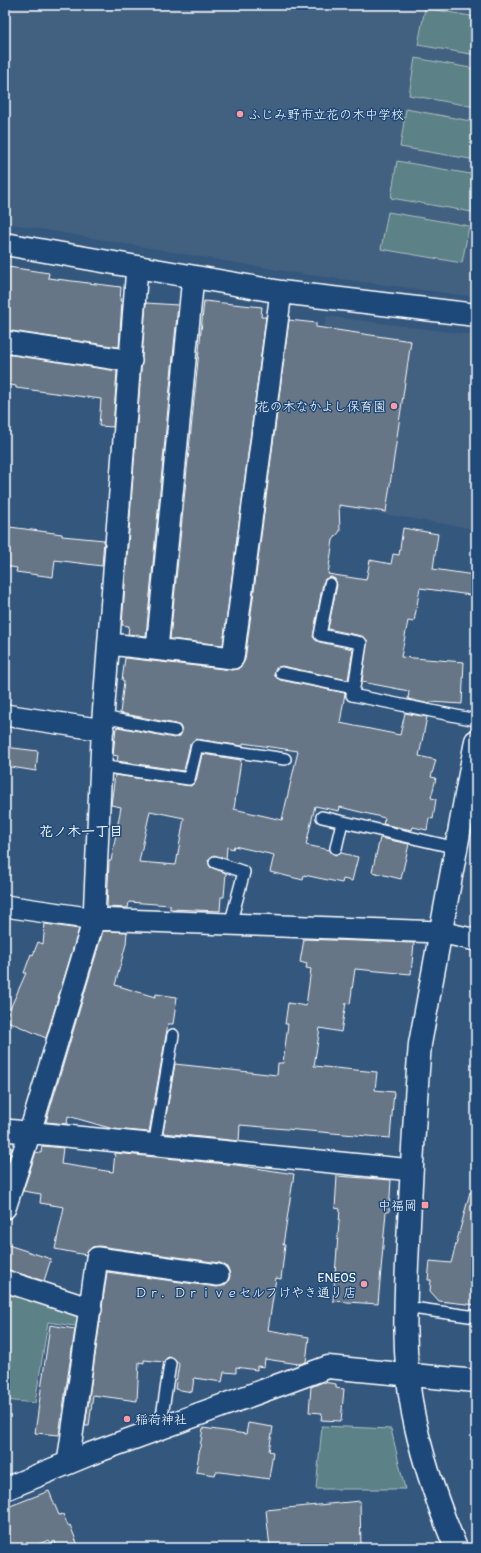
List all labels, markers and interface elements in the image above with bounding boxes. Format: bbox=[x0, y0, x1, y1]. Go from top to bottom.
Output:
place label: ふじみ野市立花の木中学校 bbox=[248, 107, 404, 123]
marker: ふじみ野市立花の木中学校 bbox=[235, 109, 245, 119]
place label: 花の木なかよし保育園 bbox=[257, 399, 386, 415]
marker: 花の木なかよし保育園 bbox=[389, 401, 399, 411]
district label: 花ノ木一丁目 bbox=[39, 823, 123, 840]
place label: 中福岡 bbox=[378, 1198, 417, 1214]
marker: 中福岡 bbox=[420, 1200, 430, 1210]
place label: ENEOS Ｄｒ．Ｄｒｉｖｅセルフけやき通り店 bbox=[134, 1270, 356, 1301]
marker: ENEOS Ｄｒ．Ｄｒｉｖｅセルフけやき通り店 bbox=[359, 1279, 369, 1289]
place label: 稲荷神社 bbox=[135, 1412, 187, 1428]
marker: 稲荷神社 bbox=[122, 1414, 132, 1424]

